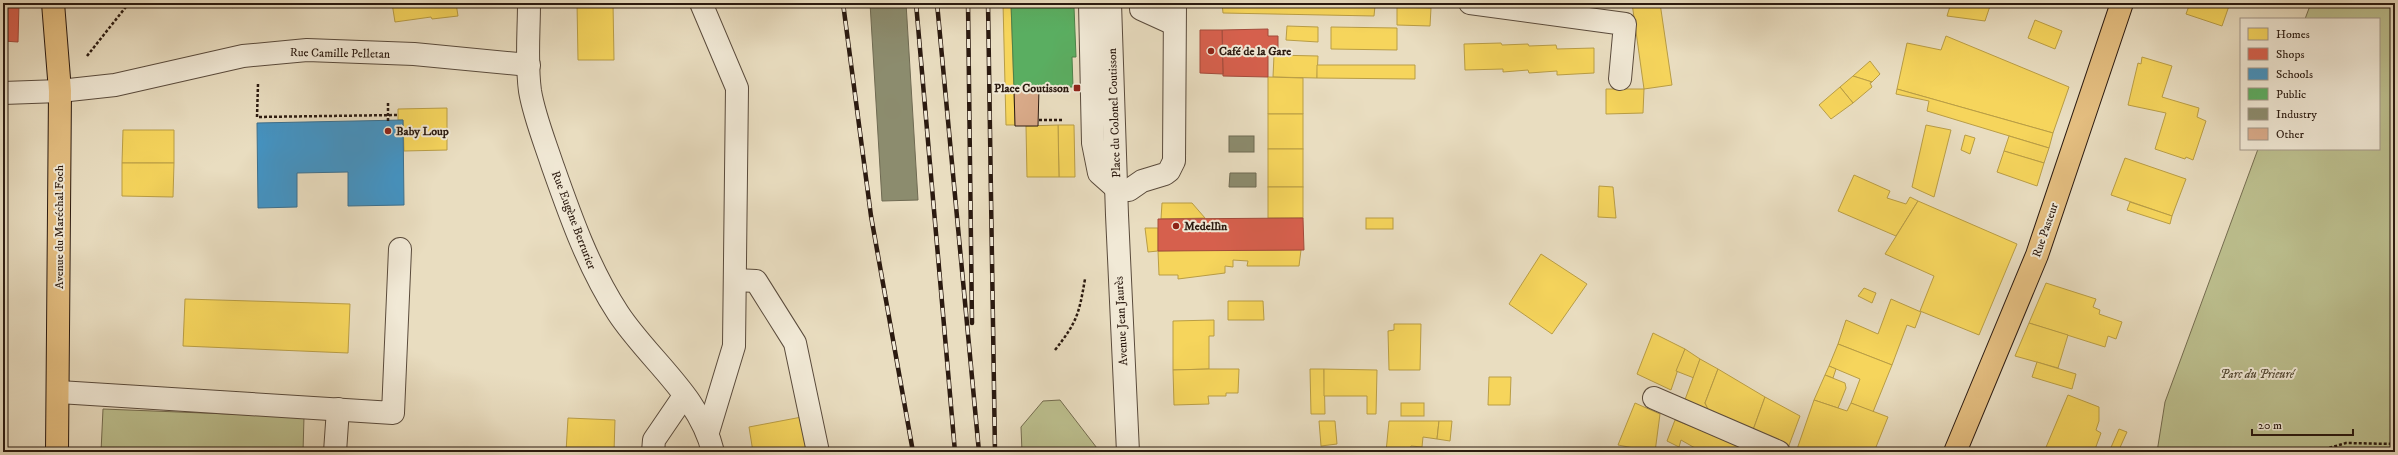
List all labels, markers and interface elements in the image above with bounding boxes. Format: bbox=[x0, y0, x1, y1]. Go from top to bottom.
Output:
legend bbox=[2240, 18, 2380, 150]
text: Homes bbox=[2276, 27, 2310, 42]
place label: Café de la Gare bbox=[1219, 44, 1291, 59]
street label: Rue Camille Pelletan bbox=[290, 45, 391, 62]
marker: Café de la Gare bbox=[1206, 46, 1216, 56]
street label: Place du Colonel Coutisson bbox=[1105, 47, 1124, 178]
text: Shops bbox=[2276, 47, 2304, 62]
text: Schools bbox=[2276, 67, 2313, 82]
place label: Place Coutisson bbox=[994, 81, 1070, 96]
marker: Place Coutisson bbox=[1072, 83, 1082, 93]
text: Public bbox=[2276, 87, 2306, 102]
text: Industry bbox=[2276, 107, 2317, 122]
place label: Baby Loup bbox=[396, 124, 449, 139]
marker: Baby Loup bbox=[383, 126, 393, 136]
text: Other bbox=[2276, 127, 2305, 142]
street label: Avenue du Maréchal Foch bbox=[52, 164, 67, 289]
street label: Rue Eugène Berrurier bbox=[548, 169, 599, 272]
street label: Rue Pasteur bbox=[2029, 201, 2062, 259]
place label: Medellìn bbox=[1184, 219, 1228, 234]
marker: Medellìn bbox=[1171, 221, 1181, 231]
street label: Avenue Jean Jaurès bbox=[1112, 276, 1131, 366]
park label: Parc du Prieuré bbox=[2220, 367, 2296, 382]
scale bar bbox=[2252, 411, 2353, 437]
text: 20 m bbox=[2258, 418, 2282, 433]

